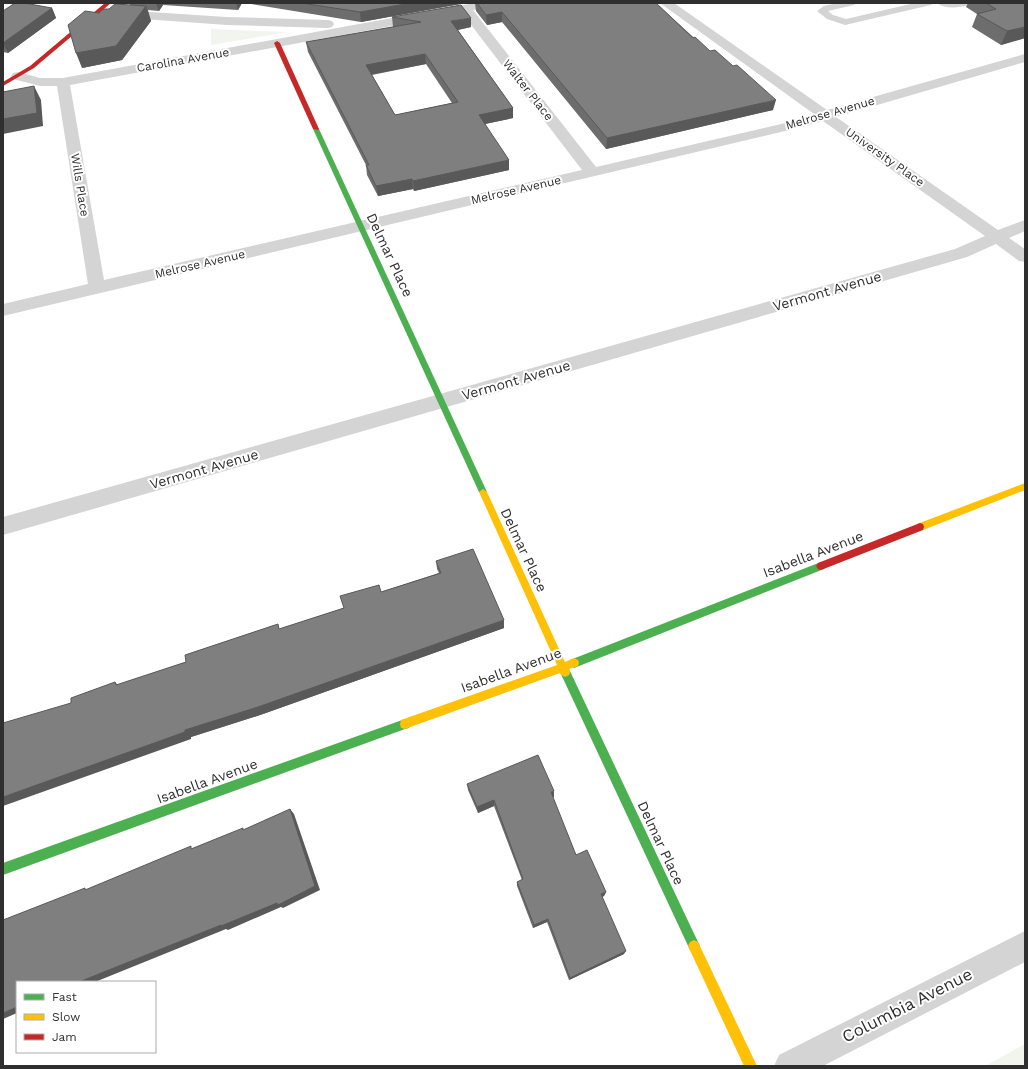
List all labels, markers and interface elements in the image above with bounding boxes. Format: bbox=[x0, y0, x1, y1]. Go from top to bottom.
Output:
street label: Carolina Avenue bbox=[136, 45, 230, 75]
street label: Walter Place bbox=[500, 57, 556, 123]
street label: Melrose Avenue bbox=[784, 94, 876, 132]
street label: University Place bbox=[843, 125, 927, 189]
street label: Wills Place bbox=[68, 152, 92, 218]
street label: Melrose Avenue bbox=[470, 173, 562, 207]
street label: Delmar Place bbox=[364, 211, 416, 299]
street label: Melrose Avenue bbox=[154, 247, 246, 281]
street label: Vermont Avenue bbox=[771, 268, 883, 314]
street label: Vermont Avenue bbox=[460, 357, 572, 403]
street label: Vermont Avenue bbox=[148, 446, 260, 492]
street label: Delmar Place bbox=[498, 506, 550, 594]
street label: Isabella Avenue bbox=[761, 528, 865, 580]
street label: Isabella Avenue bbox=[458, 644, 564, 696]
street label: Isabella Avenue bbox=[154, 755, 260, 807]
street label: Delmar Place bbox=[635, 799, 687, 887]
street label: Columbia Avenue bbox=[839, 964, 975, 1046]
legend bbox=[16, 981, 156, 1053]
text: Fast bbox=[52, 990, 77, 1004]
text: Slow bbox=[52, 1010, 80, 1024]
text: Jam bbox=[52, 1030, 77, 1044]

